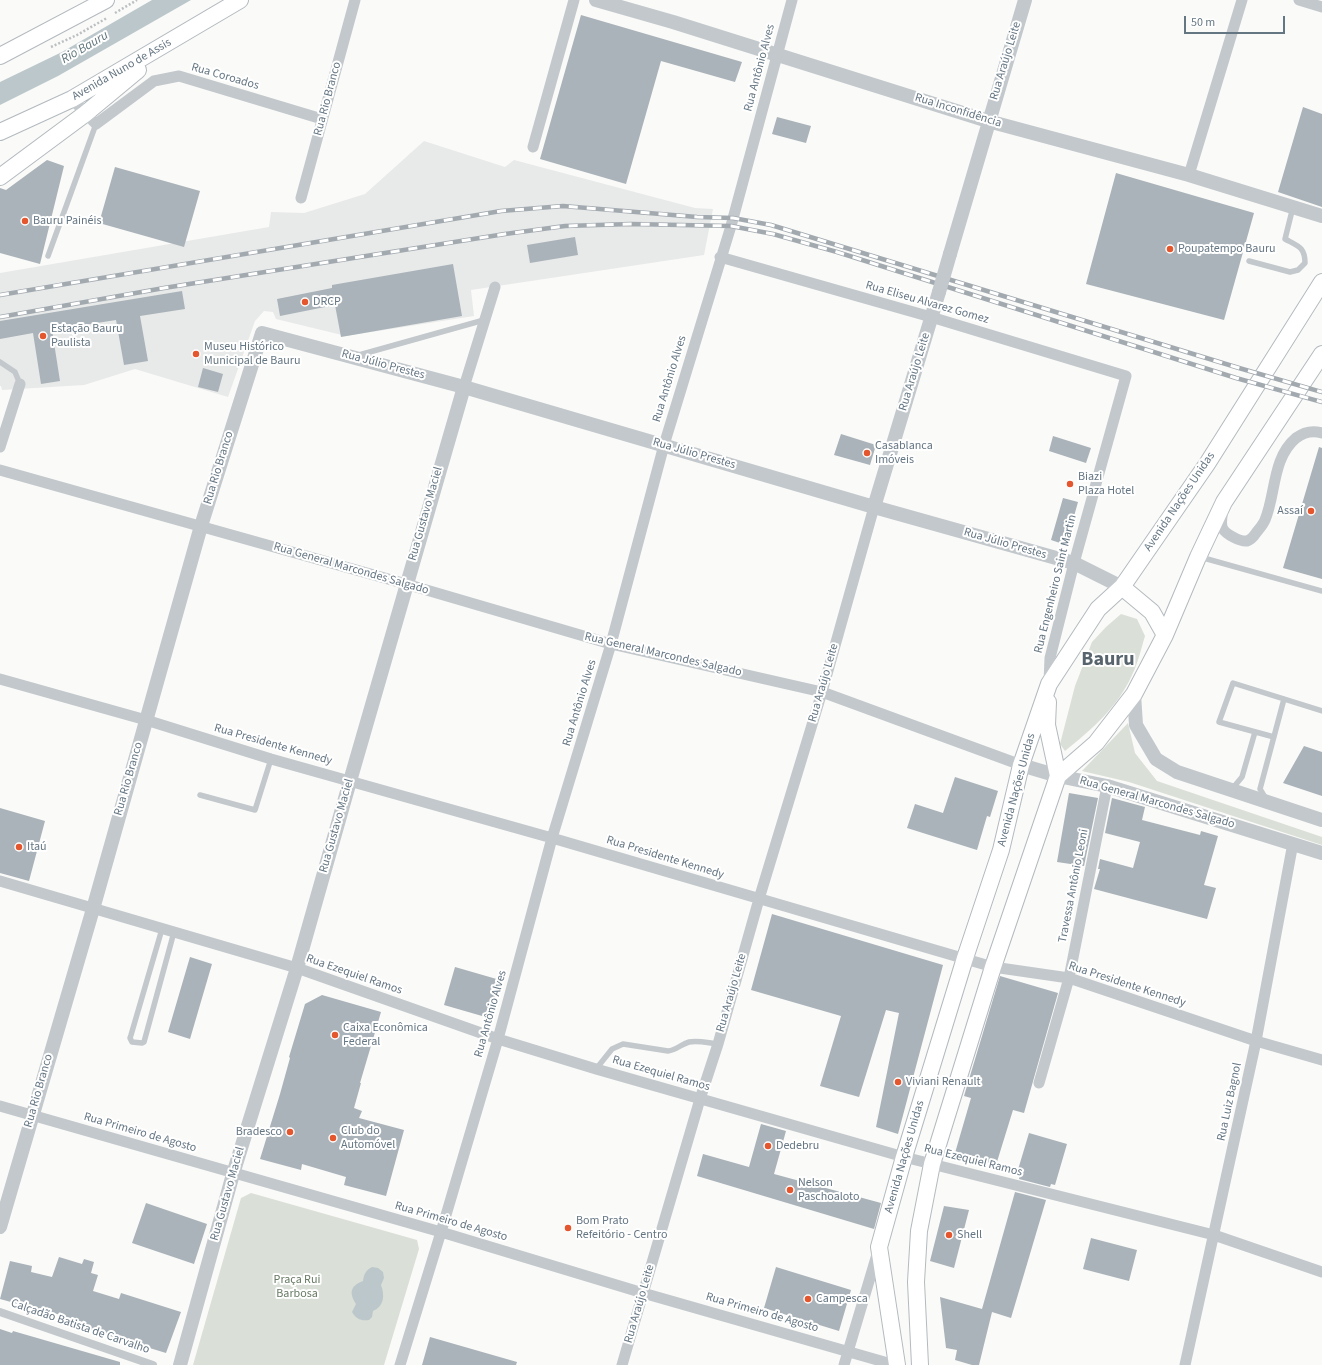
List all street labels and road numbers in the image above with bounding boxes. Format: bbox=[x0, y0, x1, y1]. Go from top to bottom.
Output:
street label: Rua Araújo Leite bbox=[987, 20, 1025, 102]
street label: Rua Antônio Alves bbox=[741, 23, 779, 113]
street label: Avenida Nuno de Assis bbox=[70, 36, 174, 104]
street label: Rua Coroados bbox=[189, 60, 261, 94]
street label: Rua Rio Branco bbox=[311, 61, 345, 137]
street label: Rua Inconfidência bbox=[913, 91, 1003, 131]
street label: Rua Eliseu Alvarez Gomez bbox=[864, 279, 990, 327]
street label: Rua Araújo Leite bbox=[896, 331, 934, 413]
street label: Rua Antônio Alves bbox=[650, 334, 690, 424]
street label: Rua Júlio Prestes bbox=[340, 347, 426, 383]
street label: Rua Rio Branco bbox=[201, 430, 237, 506]
street label: Rua Júlio Prestes bbox=[651, 435, 737, 473]
street label: Avenida Nações Unidas bbox=[1141, 450, 1219, 554]
street label: Rua Gustavo Maciel bbox=[406, 465, 446, 563]
street label: Rua Engenheiro Saint Martin bbox=[1032, 513, 1080, 655]
street label: Rua Júlio Prestes bbox=[962, 525, 1048, 563]
street label: Rua General Marcondes Salgado bbox=[272, 540, 430, 598]
street label: Rua General Marcondes Salgado bbox=[583, 630, 743, 680]
street label: Rua Araújo Leite bbox=[806, 642, 842, 724]
street label: Rua Antônio Alves bbox=[560, 658, 600, 748]
street label: Rua Presidente Kennedy bbox=[212, 721, 334, 769]
street label: Avenida Nações Unidas bbox=[995, 732, 1039, 848]
street label: Rua Rio Branco bbox=[112, 741, 146, 817]
street label: Rua General Marcondes Salgado bbox=[1078, 774, 1236, 832]
street label: Rua Gustavo Maciel bbox=[317, 777, 357, 875]
street label: Travessa Antônio Leoni bbox=[1056, 828, 1092, 944]
street label: Rua Presidente Kennedy bbox=[604, 833, 726, 883]
street label: Rua Ezequiel Ramos bbox=[304, 952, 404, 998]
street label: Rua Araújo Leite bbox=[714, 952, 750, 1034]
street label: Rua Presidente Kennedy bbox=[1067, 959, 1187, 1011]
street label: Rua Antônio Alves bbox=[472, 969, 510, 1059]
street label: Rua Rio Branco bbox=[22, 1053, 56, 1129]
street label: Rua Ezequiel Ramos bbox=[611, 1053, 711, 1095]
street label: Rua Luiz Bagnol bbox=[1215, 1061, 1245, 1143]
street label: Avenida Nações Unidas bbox=[882, 1099, 928, 1215]
street label: Rua Primeiro de Agosto bbox=[82, 1110, 198, 1156]
street label: Rua Ezequiel Ramos bbox=[922, 1142, 1024, 1180]
street label: Rua Gustavo Maciel bbox=[208, 1145, 248, 1243]
street label: Rua Primeiro de Agosto bbox=[393, 1199, 509, 1245]
street label: Rua Araújo Leite bbox=[622, 1263, 658, 1345]
street label: Rua Primeiro de Agosto bbox=[704, 1290, 820, 1336]
street label: Calçadão Batista de Carvalho bbox=[9, 1296, 151, 1358]

